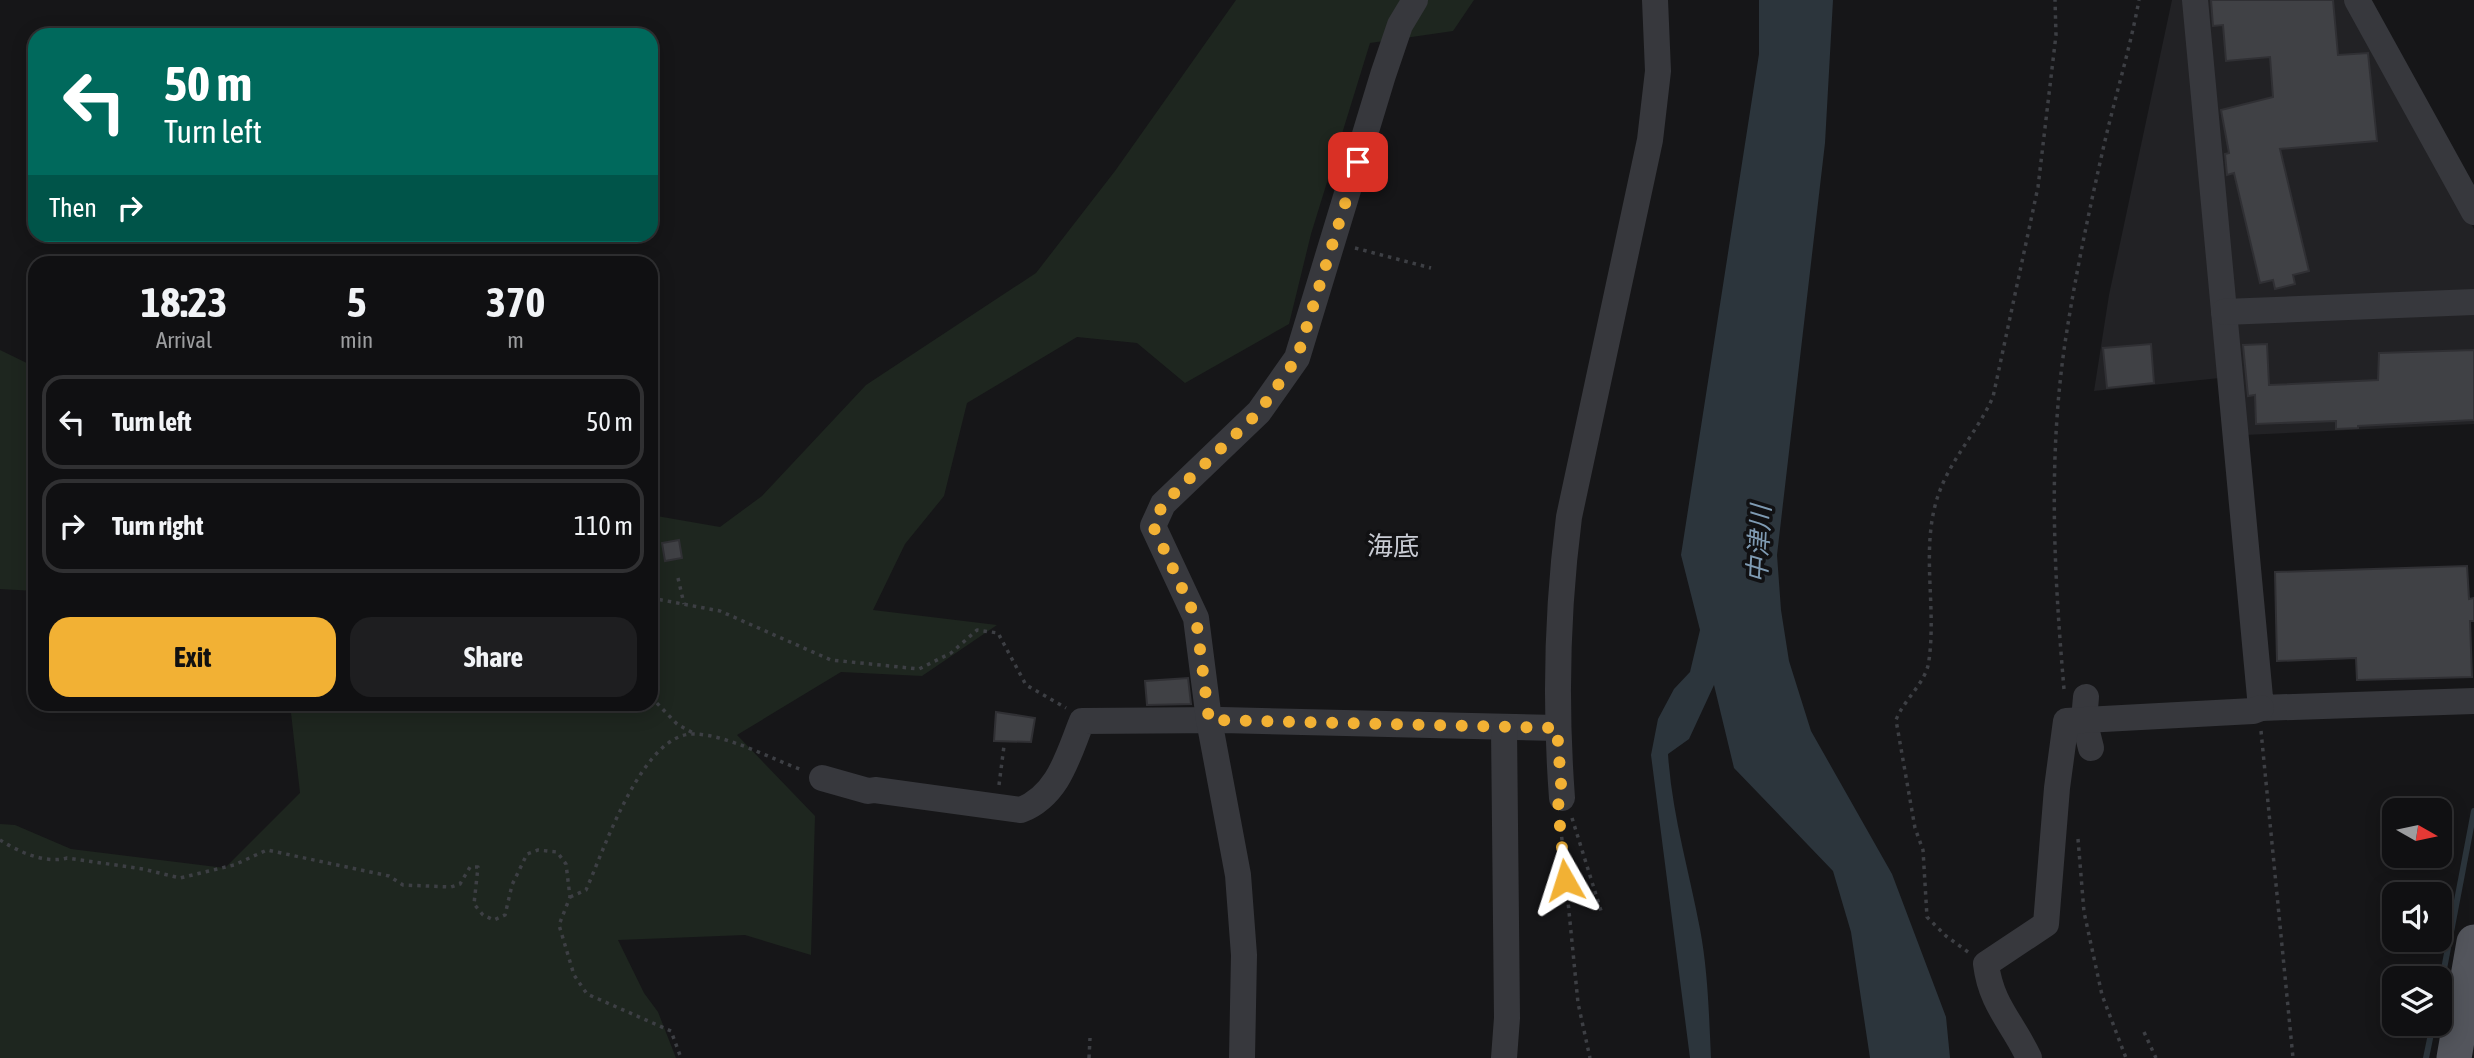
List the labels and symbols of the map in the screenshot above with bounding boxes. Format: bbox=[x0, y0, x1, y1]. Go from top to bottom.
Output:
pin bbox=[1328, 132, 1388, 192]
water label: 中津川 bbox=[1742, 501, 1776, 584]
district label: 海底 bbox=[1367, 531, 1419, 561]
north arrow bbox=[2382, 798, 2452, 868]
position arrow bbox=[1528, 843, 1602, 917]

